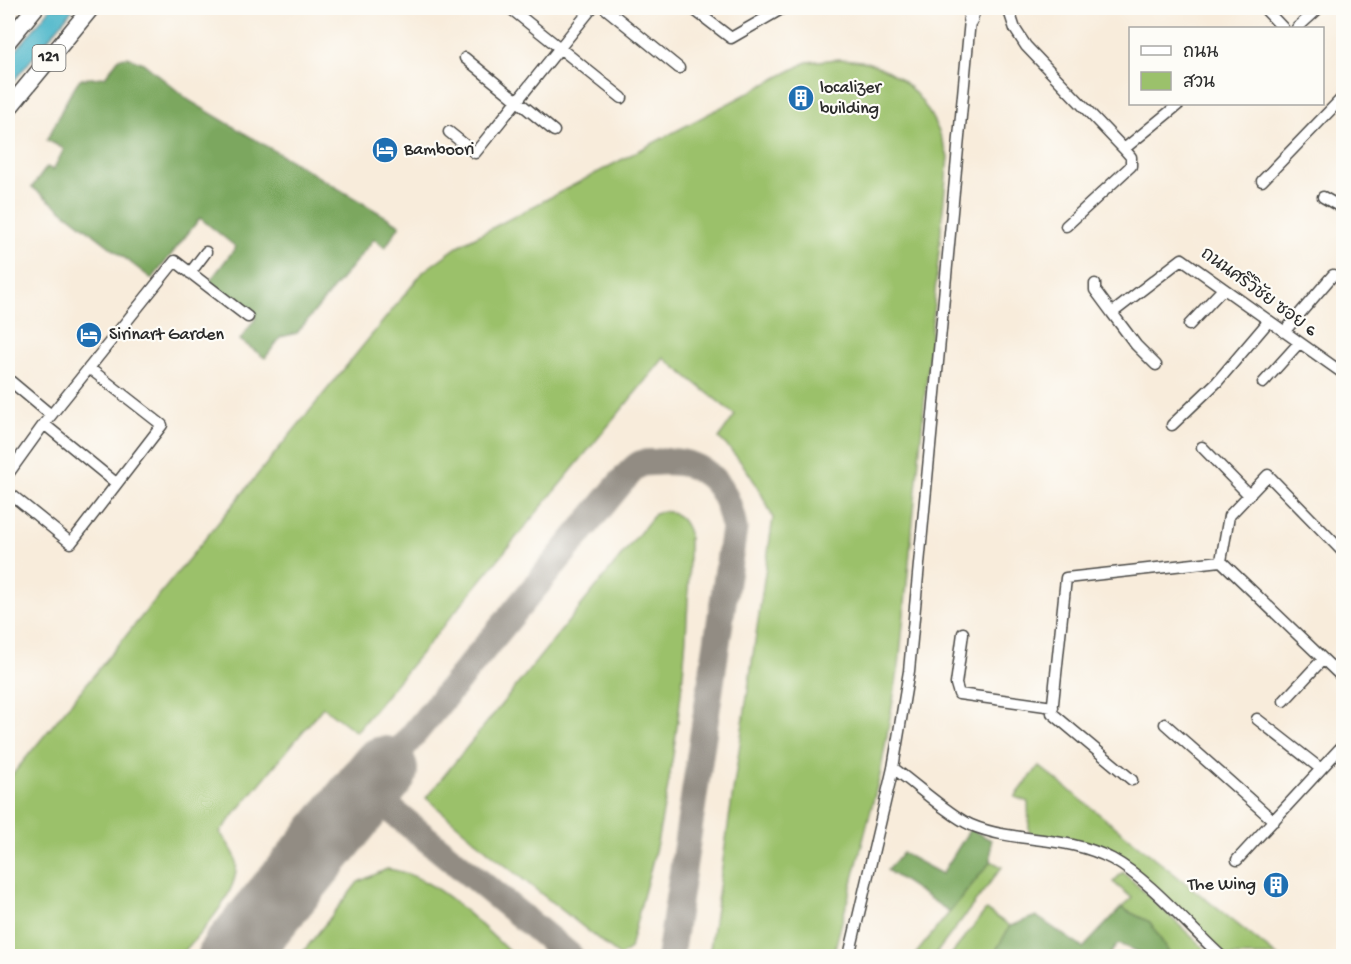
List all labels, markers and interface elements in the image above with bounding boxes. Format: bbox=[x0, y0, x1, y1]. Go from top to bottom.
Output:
legend bbox=[1129, 27, 1324, 105]
text: ถนน bbox=[1183, 43, 1218, 64]
road number: 121 bbox=[32, 45, 66, 71]
text: สวน bbox=[1183, 73, 1215, 94]
place label: localizer building bbox=[820, 78, 883, 120]
building icon: localizer building bbox=[786, 83, 816, 113]
hotel icon: Bamboori bbox=[370, 135, 400, 165]
place label: Bamboori bbox=[403, 140, 475, 161]
street label: ถนนศรีวิชัย ซอย 6 bbox=[1196, 241, 1323, 343]
hotel icon: Sirinart Garden bbox=[74, 320, 104, 350]
place label: Sirinart Garden bbox=[109, 325, 225, 346]
building icon: The Wing bbox=[1261, 870, 1291, 900]
place label: The Wing bbox=[1187, 875, 1256, 896]

